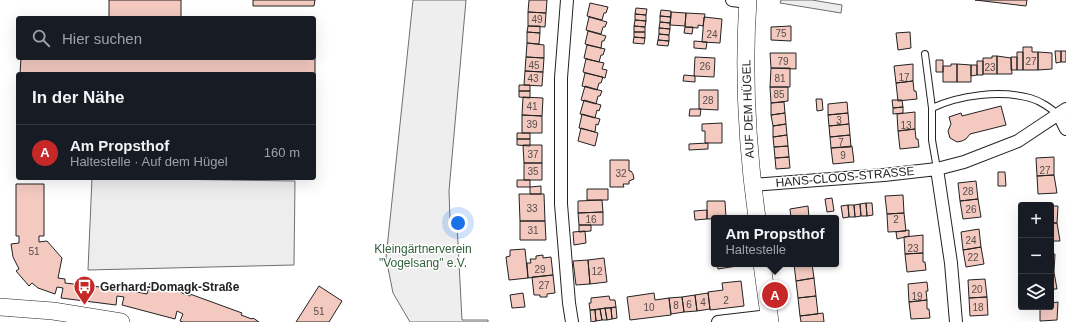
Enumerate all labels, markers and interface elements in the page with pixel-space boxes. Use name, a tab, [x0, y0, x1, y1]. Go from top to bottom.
house number: 49	[531, 14, 543, 25]
search box	[16, 16, 316, 60]
icon: search	[30, 27, 52, 49]
house number: 75	[775, 28, 787, 39]
house number: 24	[706, 29, 718, 40]
text: Hier suchen	[62, 30, 142, 47]
house number: 79	[777, 56, 789, 67]
house number: 27	[1025, 56, 1037, 67]
street label: AUF DEM HÜGEL	[739, 59, 757, 159]
house number: 45	[528, 60, 540, 71]
house number: 26	[699, 61, 711, 72]
house number: 23	[984, 62, 996, 73]
house number: 17	[898, 72, 910, 83]
house number: 43	[527, 73, 539, 84]
house number: 81	[774, 73, 786, 84]
text: In der Nähe	[32, 88, 125, 107]
house number: 85	[773, 89, 785, 100]
house number: 28	[702, 95, 714, 106]
house number: 41	[526, 101, 538, 112]
house number: 3	[836, 115, 842, 126]
house number: 39	[526, 119, 538, 130]
house number: 13	[900, 120, 912, 131]
text: Am Propsthof	[70, 137, 169, 154]
house number: 7	[838, 137, 844, 148]
text: A	[40, 145, 50, 160]
text: 160 m	[264, 145, 300, 160]
house number: 37	[527, 149, 539, 160]
house number: 9	[840, 150, 846, 161]
text: Haltestelle · Auf dem Hügel	[70, 154, 228, 169]
street label: HANS-CLOOS-STRASSE	[775, 164, 915, 190]
house number: 27	[1039, 165, 1051, 176]
house number: 35	[527, 166, 539, 177]
house number: 32	[615, 168, 627, 179]
house number: 28	[962, 186, 974, 197]
map controls	[1018, 202, 1054, 310]
button: +	[1018, 202, 1054, 238]
house number: 33	[526, 203, 538, 214]
house number: 26	[965, 204, 977, 215]
your location	[448, 213, 468, 233]
house number: 16	[585, 214, 597, 225]
house number: 2	[893, 214, 899, 225]
popup	[711, 215, 839, 267]
house number: 31	[527, 225, 539, 236]
text: Am Propsthof	[725, 225, 825, 242]
house number: 24	[965, 235, 977, 246]
button: −	[1018, 238, 1054, 274]
park label: Kleingärtnerverein "Vogelsang" e.V.	[374, 242, 472, 270]
text: Haltestelle	[725, 242, 786, 257]
house number: 23	[907, 243, 919, 254]
house number: 51	[28, 246, 40, 257]
house number: 22	[967, 252, 979, 263]
house number: 29	[534, 264, 546, 275]
house number: 12	[591, 266, 603, 277]
bus stop icon: Gerhard-Domagk-Straße	[71, 274, 97, 307]
button: layers	[1018, 274, 1054, 310]
place label: Gerhard-Domagk-Straße	[100, 280, 240, 294]
house number: 27	[538, 280, 550, 291]
pin: A	[762, 280, 788, 310]
house number: 20	[971, 284, 983, 295]
house number: 19	[911, 291, 923, 302]
house number: 2	[723, 295, 729, 306]
house number: 4	[700, 297, 706, 308]
house number: 6	[686, 299, 692, 310]
house number: 8	[673, 300, 679, 311]
house number: 10	[643, 302, 655, 313]
house number: 18	[972, 302, 984, 313]
house number: 51	[313, 306, 325, 317]

